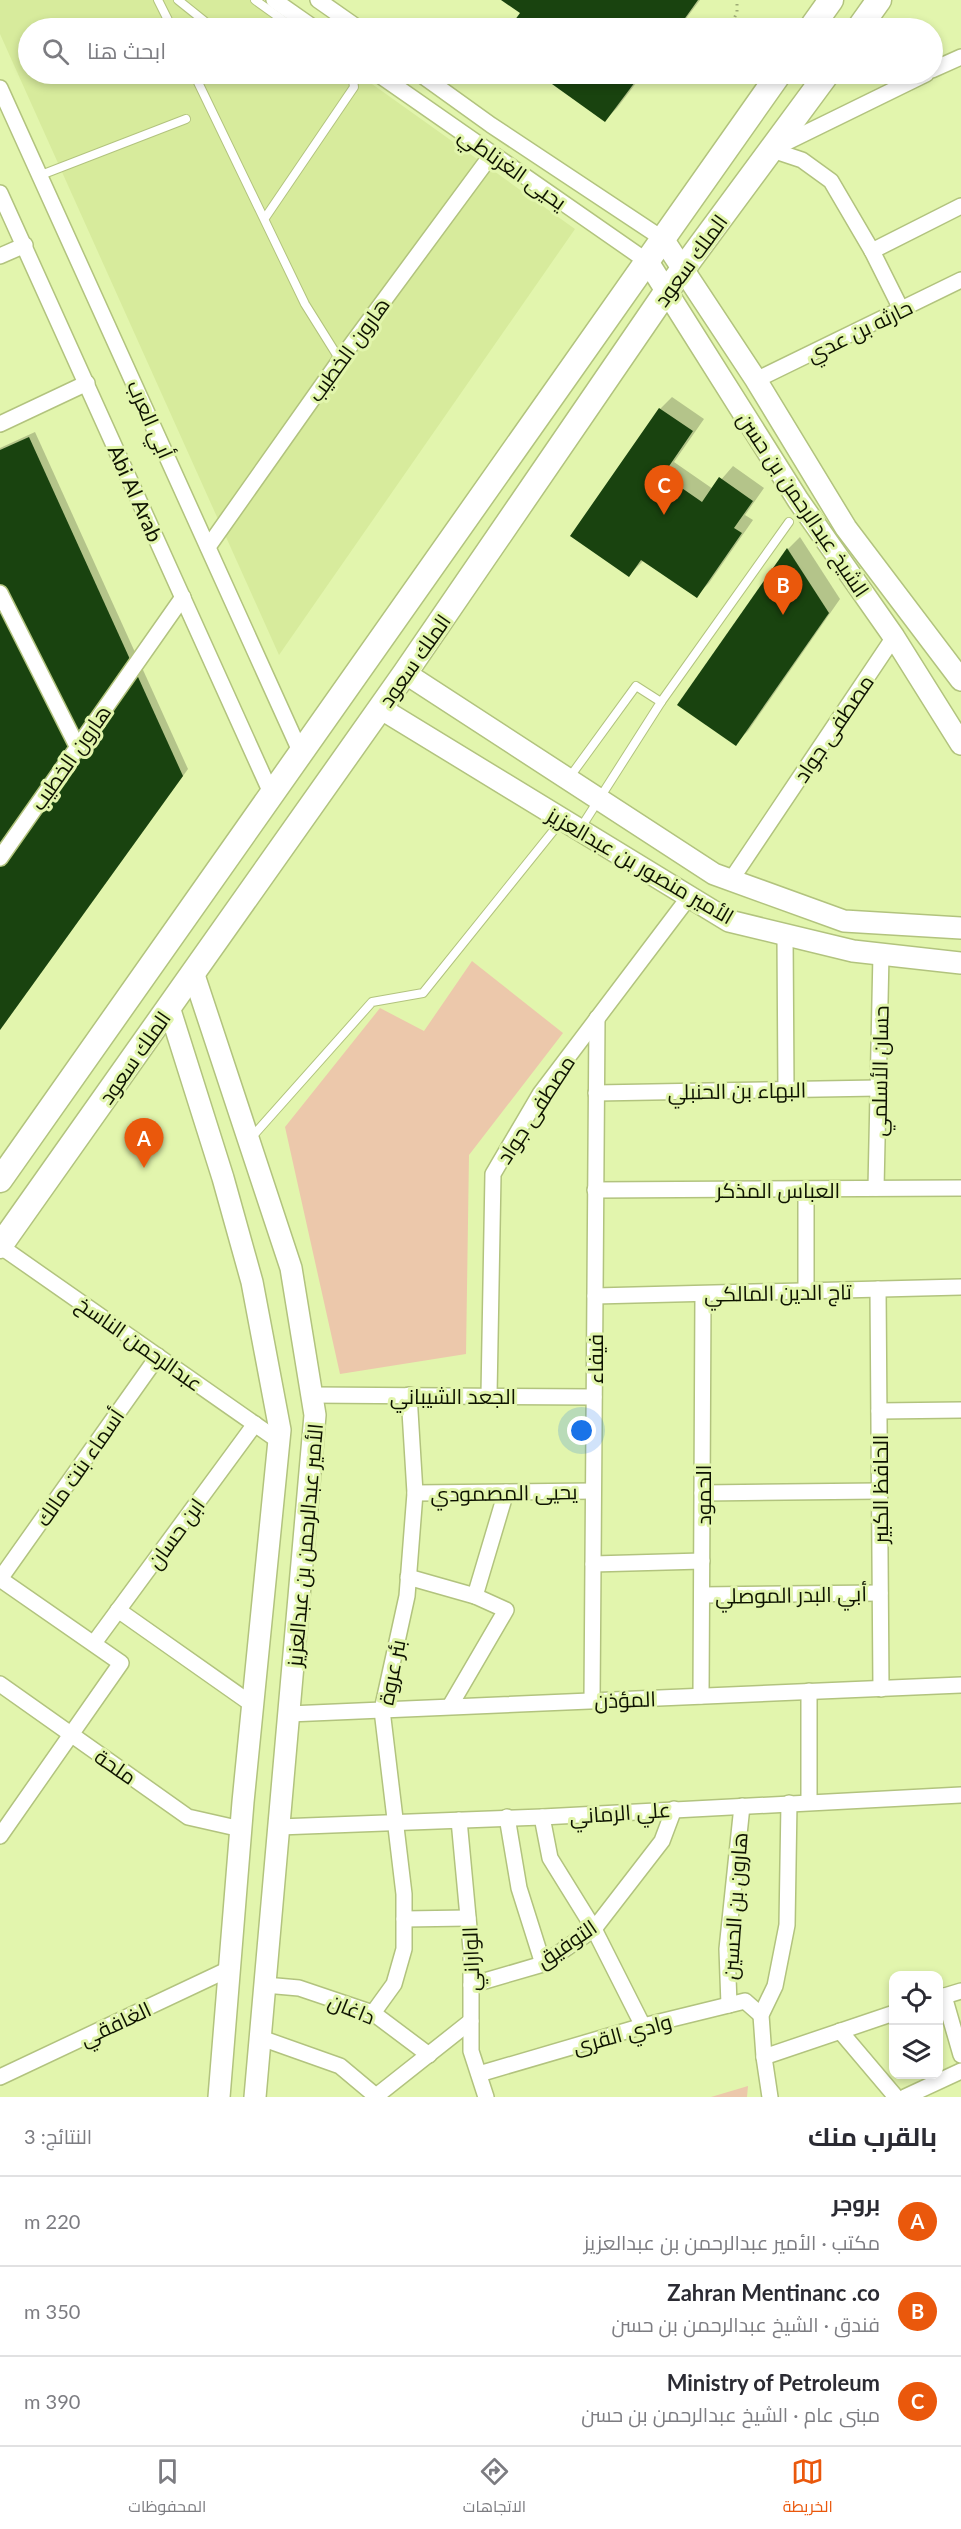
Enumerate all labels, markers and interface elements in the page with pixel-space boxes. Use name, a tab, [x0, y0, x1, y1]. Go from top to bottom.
search box	[18, 18, 943, 84]
icon: search	[39, 35, 72, 68]
text: ابحث هنا	[87, 37, 166, 64]
street label: يحيى الغرناطي	[452, 122, 572, 219]
street label: الملك سعود	[648, 209, 733, 311]
street label: هارون الخطيب	[302, 292, 396, 407]
street label: حارثه بن عدي	[802, 294, 918, 371]
street label: أبي العرب	[118, 376, 179, 464]
street label: الشيخ عبدالرحمن بن حسن	[730, 407, 875, 603]
street label: Abi Al Arab	[104, 441, 168, 545]
pin: C	[644, 466, 684, 515]
pin: B	[764, 566, 802, 615]
street label: الملك سعود	[373, 609, 456, 712]
street label: مصطفى جواد	[788, 670, 880, 788]
street label: هارون الخطيب	[25, 700, 117, 815]
street label: الأمير منصور بن عبدالعزيز	[541, 801, 739, 930]
street label: حسان الأسلمي	[865, 1005, 898, 1137]
street label: الملك سعود	[93, 1006, 176, 1109]
street label: مصطفى جواد	[491, 1050, 581, 1169]
street label: البهاء بن الحنبلي	[667, 1076, 807, 1109]
pin: A	[124, 1118, 164, 1168]
street label: العباس المذكر	[715, 1177, 840, 1204]
street label: تاج الدين المالكي	[704, 1278, 852, 1311]
street label: عبدالرحمن الناسخ	[71, 1290, 208, 1398]
street label: فيفاء	[582, 1334, 607, 1384]
street label: الجعد الشيباني	[390, 1383, 516, 1413]
street label: أسماء بنت مالك	[29, 1404, 129, 1530]
your location	[567, 1416, 596, 1445]
street label: الأمير عبدالرحمن بن عبدالعزيز	[281, 1422, 329, 1669]
street label: الحافظ الكبير	[867, 1434, 893, 1545]
street label: الحمود	[690, 1465, 716, 1525]
street label: يحيى المصمودي	[430, 1478, 578, 1511]
street label: ابن حسان	[141, 1493, 211, 1574]
street label: أبي البدر الموصلي	[715, 1580, 867, 1613]
street label: بئر عروة	[372, 1637, 411, 1707]
street label: المؤذن	[594, 1685, 656, 1715]
street label: ملحة	[91, 1743, 141, 1789]
street label: علي الرماني	[569, 1796, 672, 1833]
street label: هارون بن الحسين	[716, 1831, 754, 1981]
street label: التوفيق	[531, 1914, 602, 1974]
street label: الواراني	[456, 1926, 489, 1992]
map controls	[889, 1971, 943, 2079]
button: locate	[889, 1971, 943, 2025]
street label: داغان	[324, 1987, 379, 2031]
street label: الغافقي	[75, 1996, 157, 2055]
street label: وادي القرى	[570, 2008, 675, 2063]
button: layers	[889, 2025, 943, 2079]
text: بالقرب منك	[808, 2120, 937, 2152]
text: النتائج: 3	[24, 2124, 92, 2148]
text: بروجر	[832, 2189, 880, 2216]
text: 220 m	[24, 2209, 80, 2233]
text: A	[911, 2209, 924, 2233]
text: مكتب · الأمير عبدالرحمن بن عبدالعزيز	[584, 2230, 880, 2254]
text: Zahran Mentinanc .co	[667, 2279, 880, 2306]
text: 350 m	[24, 2299, 80, 2323]
text: B	[911, 2299, 924, 2323]
text: فندق · الشيخ عبدالرحمن بن حسن	[612, 2312, 880, 2336]
text: Ministry of Petroleum	[667, 2369, 880, 2396]
text: 390 m	[24, 2389, 80, 2413]
text: C	[911, 2389, 924, 2413]
text: مبنى عام · الشيخ عبدالرحمن بن حسن	[581, 2402, 880, 2426]
tab: المحفوظات	[128, 2455, 206, 2521]
tab: الاتجاهات	[463, 2455, 526, 2521]
tab: الخريطة	[783, 2455, 833, 2521]

